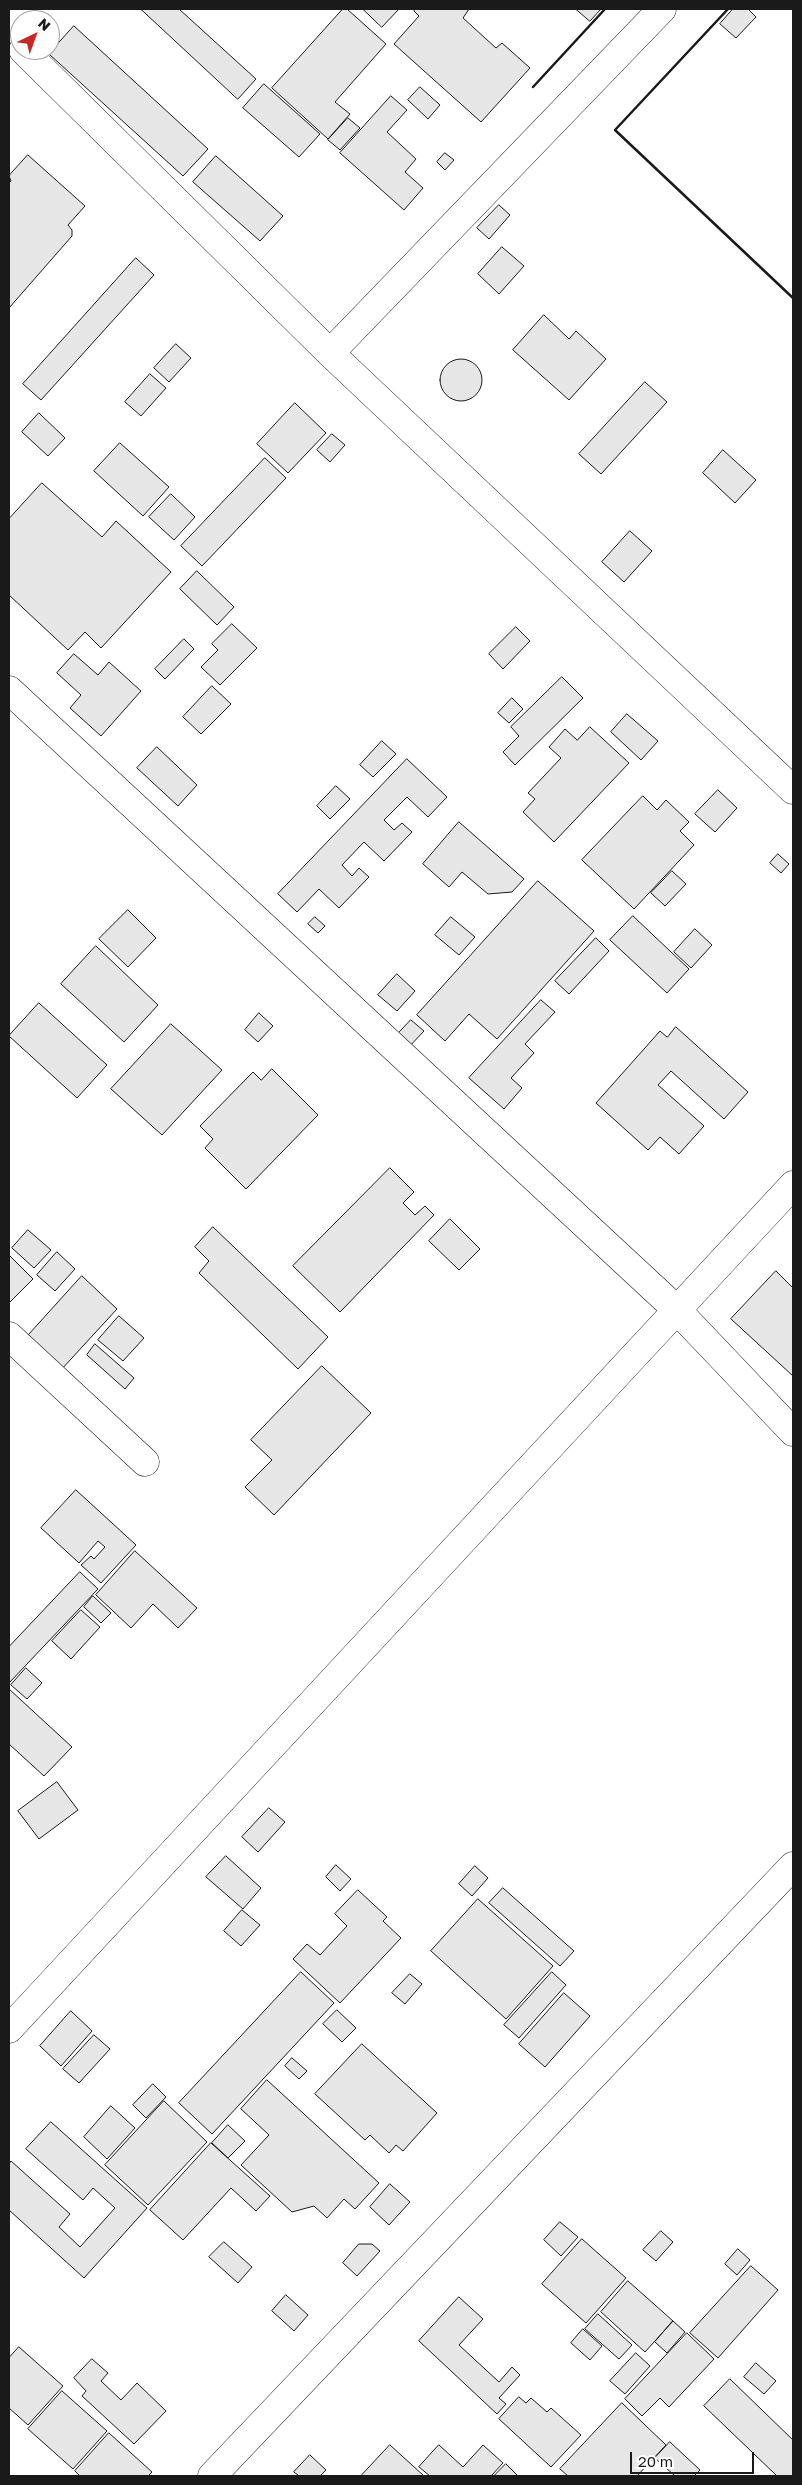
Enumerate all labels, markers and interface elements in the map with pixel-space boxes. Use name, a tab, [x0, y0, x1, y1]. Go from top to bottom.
north arrow	[10, 10, 60, 60]
text: N	[35, 14, 54, 34]
scale bar	[632, 2442, 756, 2474]
text: 20 m	[638, 2452, 673, 2470]

